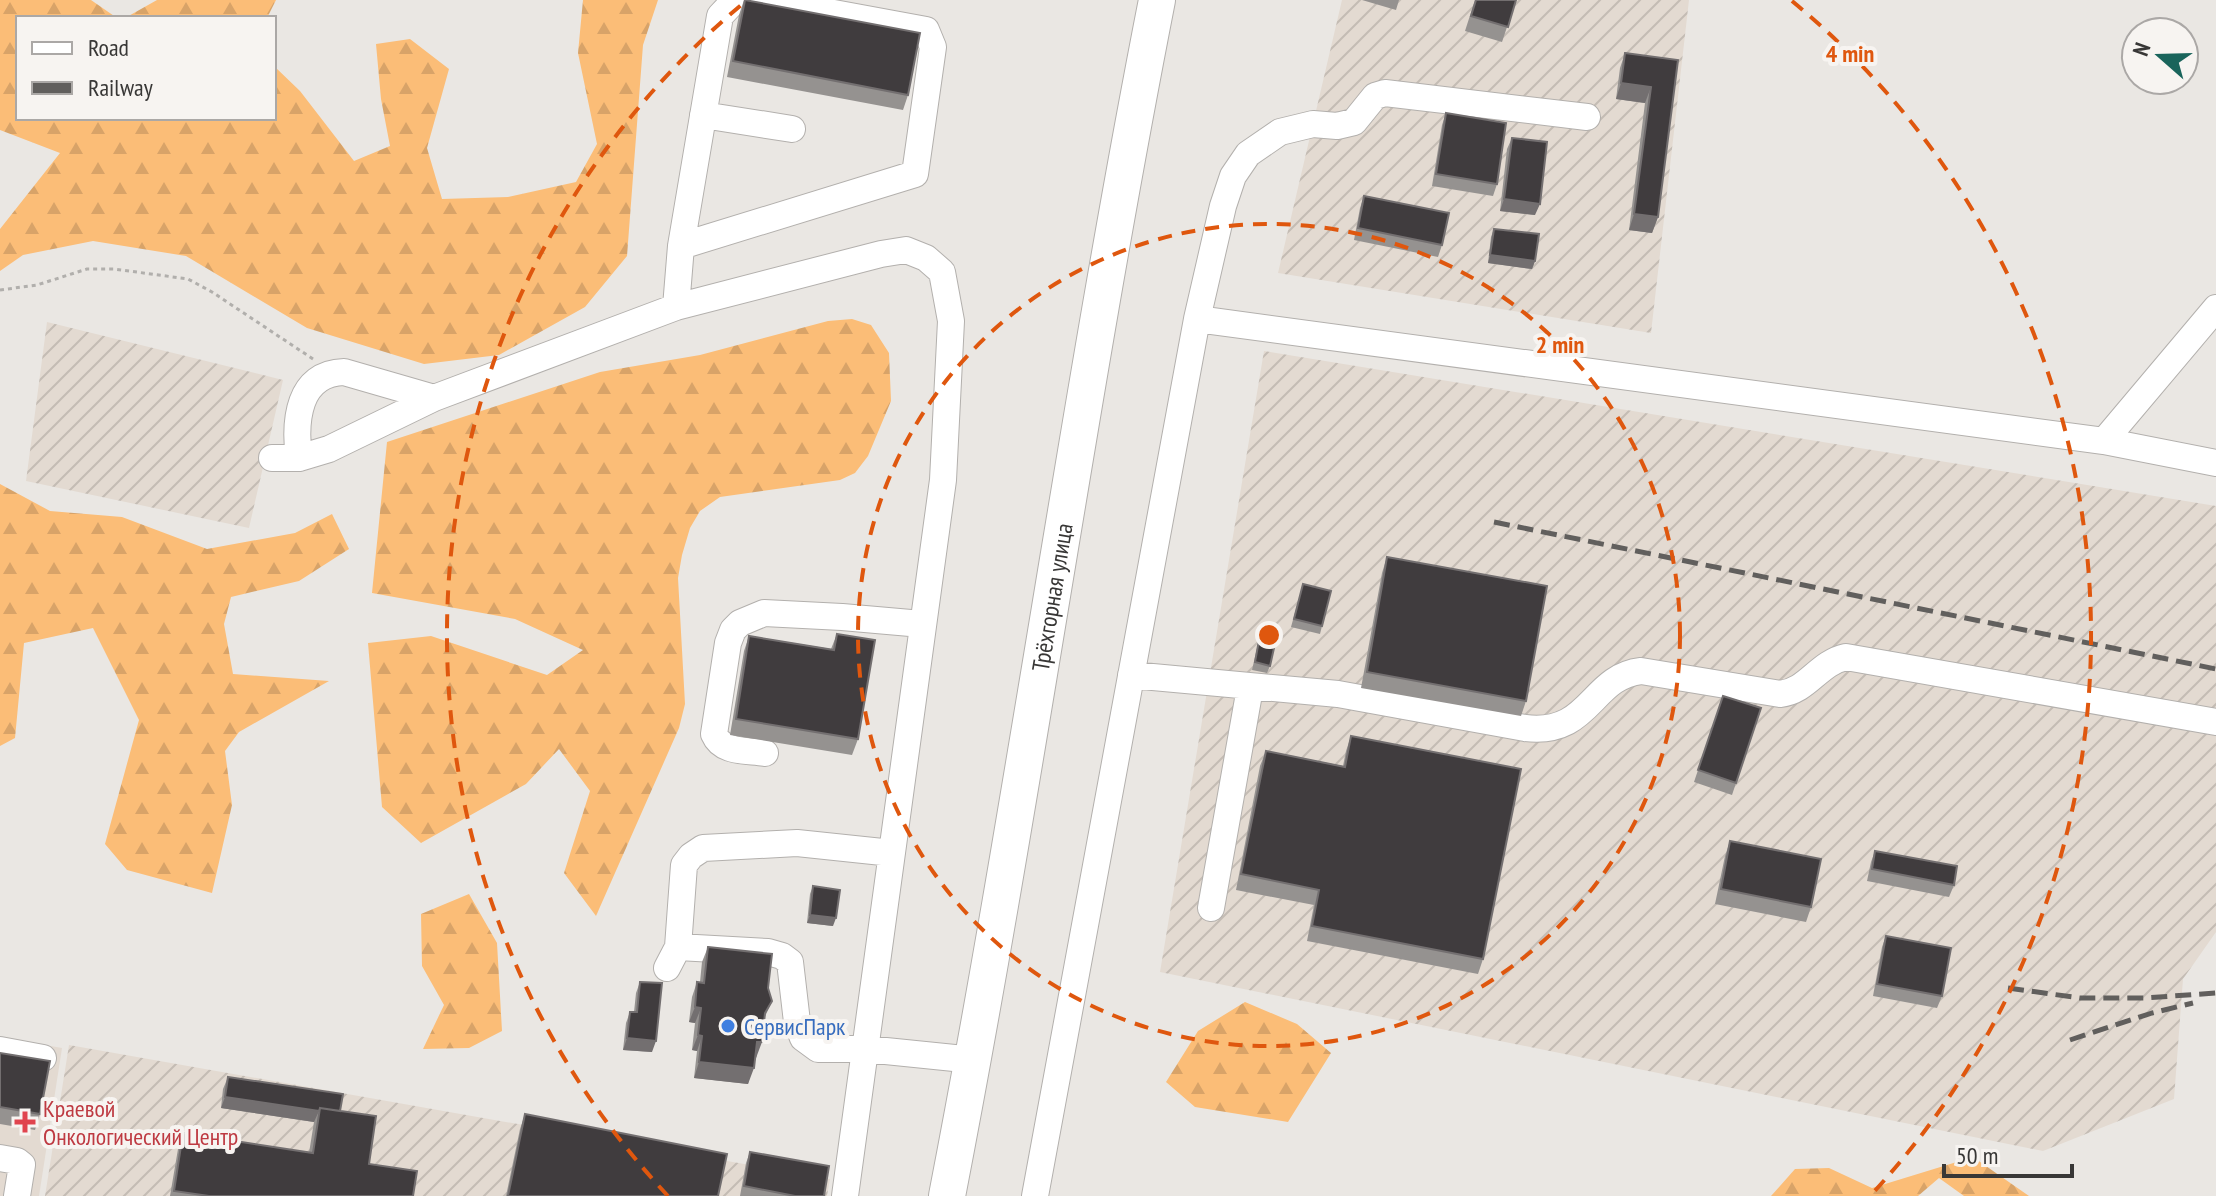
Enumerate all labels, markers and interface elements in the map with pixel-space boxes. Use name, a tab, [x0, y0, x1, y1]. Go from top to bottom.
legend	[16, 16, 276, 120]
north arrow	[2120, 16, 2200, 96]
text: Road	[88, 32, 129, 63]
text: 4 min	[1826, 38, 1874, 69]
text: N	[2126, 39, 2156, 60]
text: Railway	[88, 72, 153, 103]
text: 2 min	[1536, 329, 1584, 360]
street label: Трёхгорная улица	[1024, 521, 1079, 673]
centre of rings	[1255, 621, 1283, 649]
place label: СервисПарк	[744, 1011, 846, 1042]
marker: СервисПарк	[719, 1017, 737, 1035]
place label: Краевой Онкологический Центр	[43, 1093, 238, 1152]
marker: Краевой Онкологический Центр	[14, 1111, 36, 1133]
scale bar	[1944, 1128, 2072, 1178]
text: 50 m	[1956, 1140, 1998, 1171]

